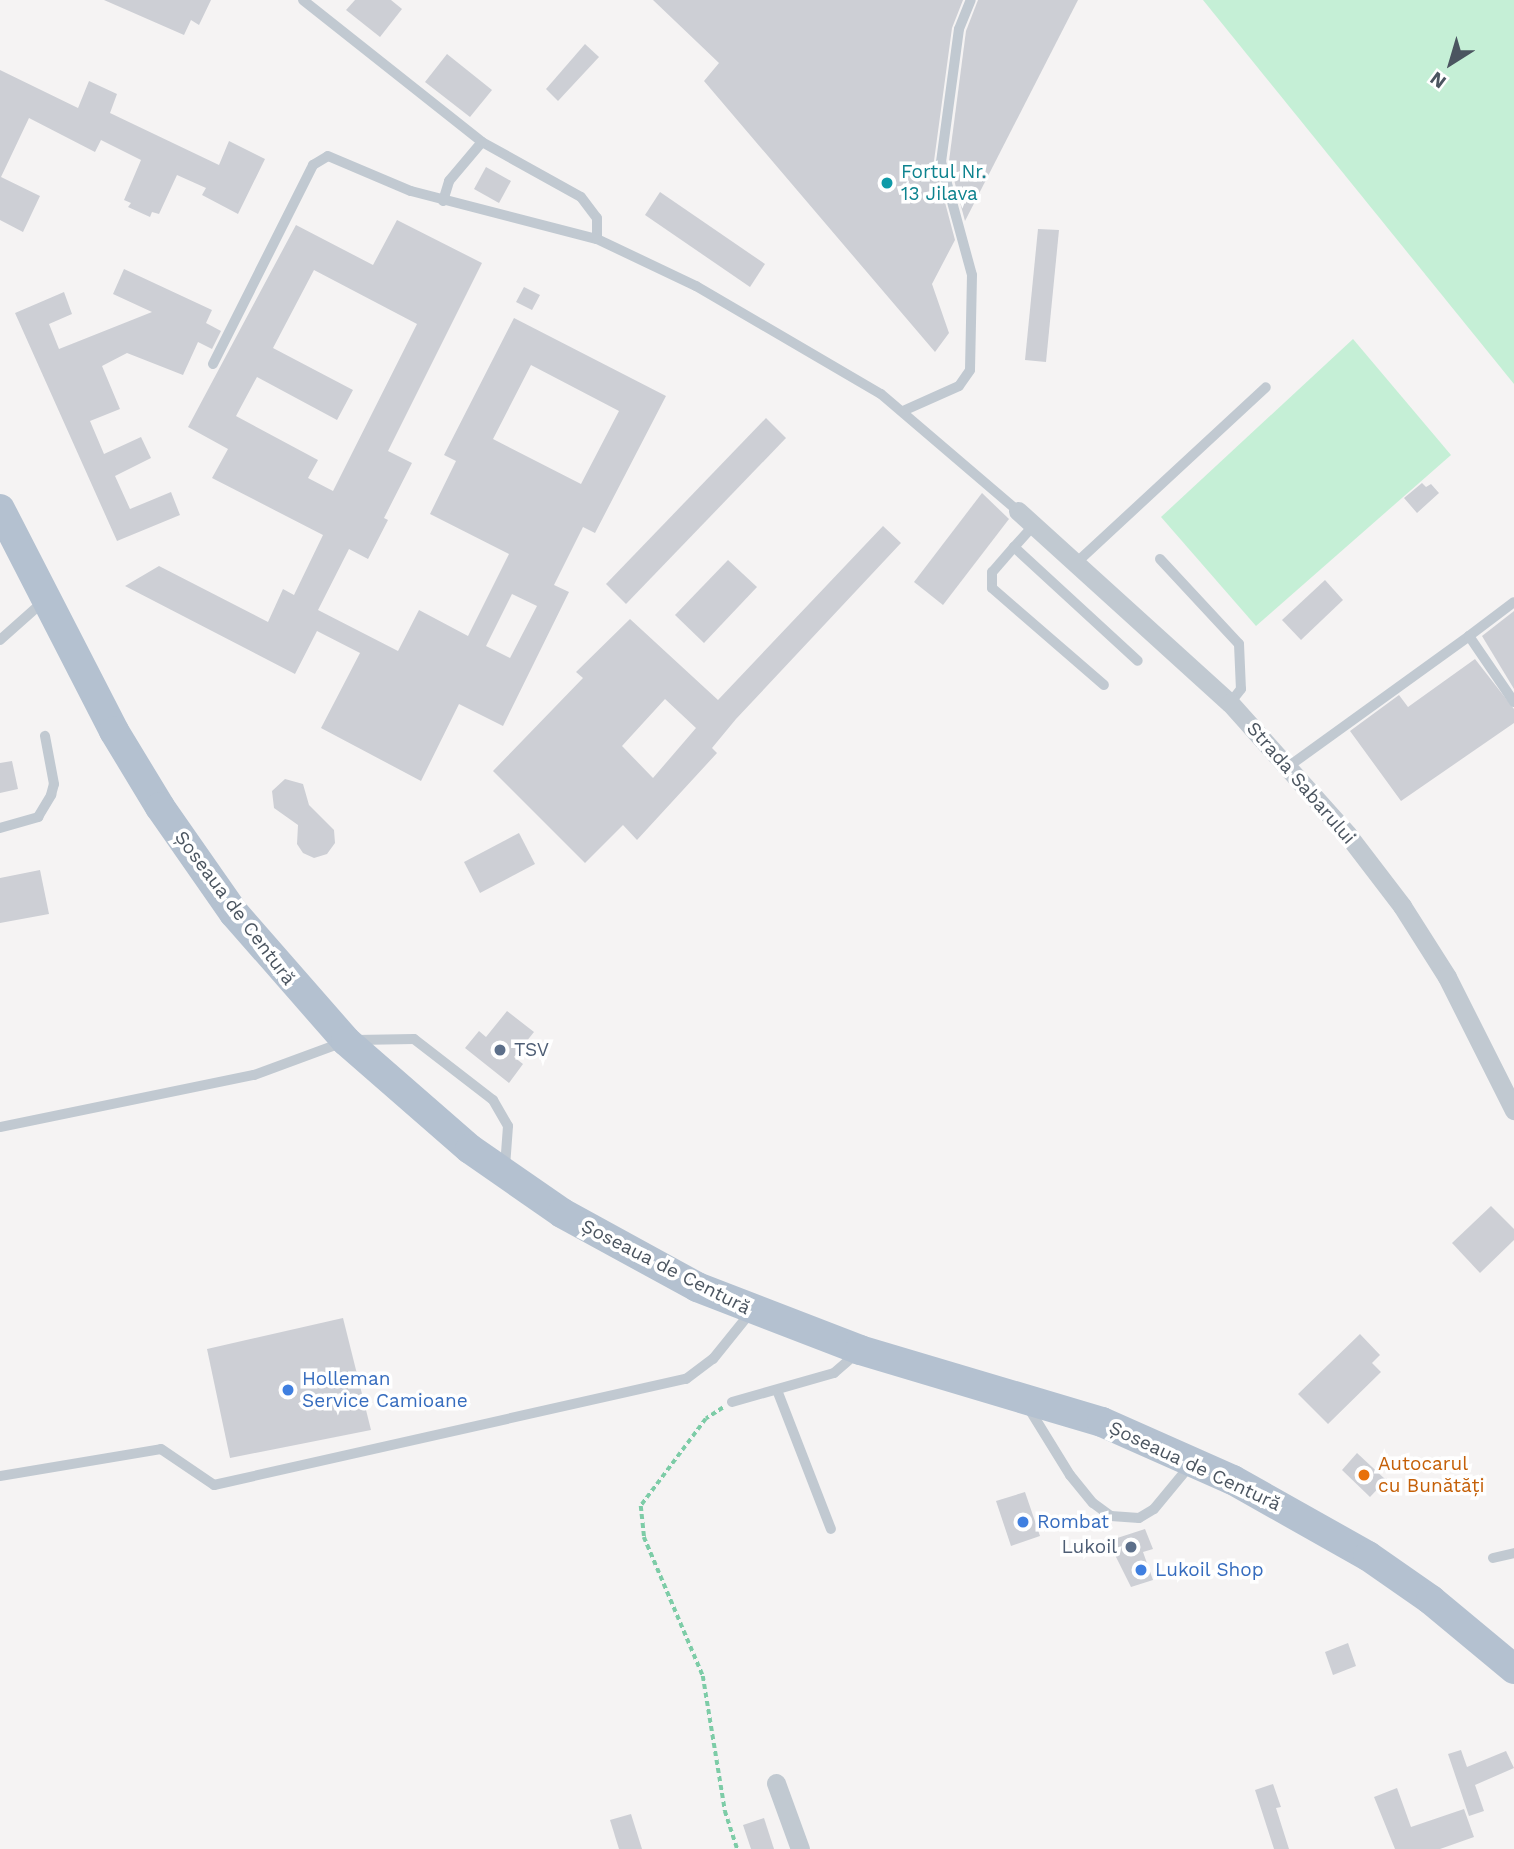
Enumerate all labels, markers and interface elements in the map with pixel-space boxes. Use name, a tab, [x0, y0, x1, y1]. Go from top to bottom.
north arrow	[1416, 28, 1486, 98]
text: N	[1426, 67, 1451, 94]
place label: Fortul Nr. 13 Jilava	[901, 161, 987, 205]
marker: Fortul Nr. 13 Jilava	[879, 175, 895, 191]
street label: Strada Sabarului	[1242, 717, 1360, 849]
street label: Șoseaua de Centură	[170, 826, 300, 990]
place label: TSV	[514, 1039, 549, 1061]
marker: TSV	[492, 1042, 508, 1058]
street label: Șoseaua de Centură	[577, 1214, 755, 1320]
place label: Holleman Service Camioane	[302, 1368, 468, 1412]
marker: Holleman Service Camioane	[280, 1382, 296, 1398]
street label: Șoseaua de Centură	[1105, 1416, 1285, 1516]
place label: Autocarul cu Bunătăți	[1378, 1453, 1484, 1497]
marker: Autocarul cu Bunătăți	[1356, 1467, 1372, 1483]
place label: Rombat	[1037, 1511, 1109, 1533]
marker: Rombat	[1015, 1514, 1031, 1530]
place label: Lukoil	[1061, 1536, 1117, 1558]
marker: Lukoil	[1123, 1539, 1139, 1555]
place label: Lukoil Shop	[1155, 1559, 1264, 1581]
marker: Lukoil Shop	[1133, 1562, 1149, 1578]

